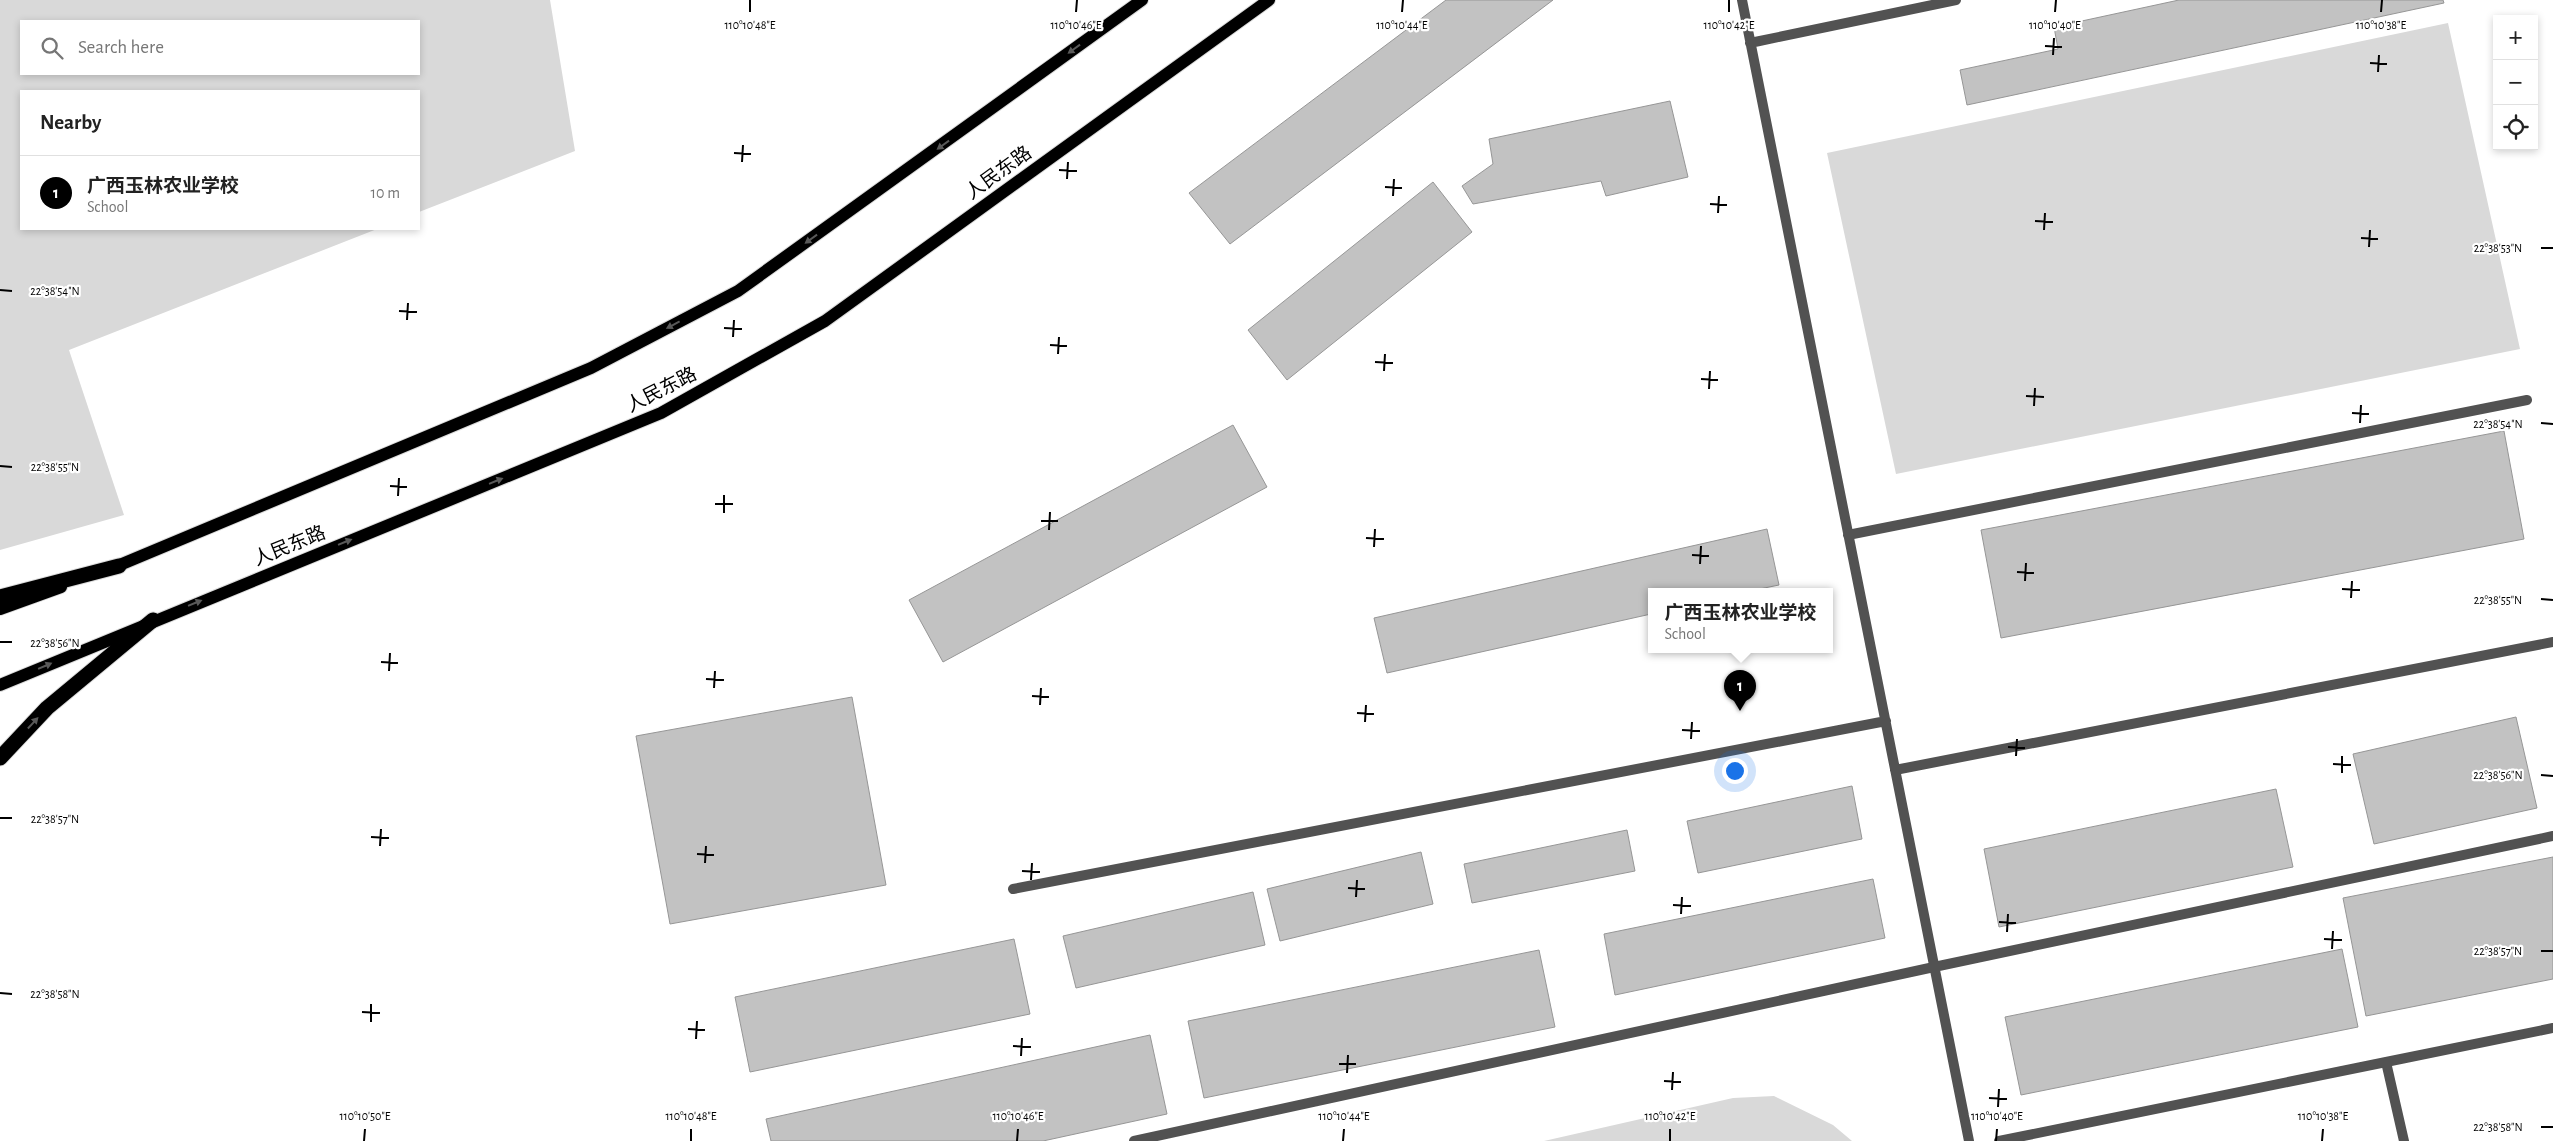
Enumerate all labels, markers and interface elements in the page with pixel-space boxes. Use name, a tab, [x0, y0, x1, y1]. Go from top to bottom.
map controls	[2493, 15, 2538, 150]
button: +	[2493, 15, 2538, 60]
text: 110°10'48"E	[724, 19, 776, 31]
text: 110°10'46"E	[1050, 19, 1102, 31]
text: 110°10'44"E	[1376, 19, 1428, 31]
text: 110°10'42"E	[1704, 19, 1755, 31]
text: 110°10'40"E	[2029, 19, 2081, 31]
text: 110°10'38"E	[2356, 19, 2406, 31]
search box	[20, 20, 420, 75]
icon: search	[38, 34, 66, 62]
text: Search here	[78, 38, 164, 57]
one-way arrow	[1068, 44, 1081, 55]
button: −	[2493, 60, 2538, 105]
button: locate	[2493, 105, 2538, 150]
text: Nearby	[40, 112, 101, 133]
one-way arrow	[936, 140, 950, 150]
street label: 人民东路	[961, 142, 1035, 203]
text: 广西玉林农业学校	[87, 177, 239, 196]
text: 1	[53, 185, 59, 201]
text: 10 m	[371, 185, 400, 201]
text: School	[87, 199, 128, 215]
one-way arrow	[805, 234, 818, 245]
text: 22°38'53"N	[2474, 242, 2522, 254]
text: 22°38'54"N	[30, 285, 80, 297]
one-way arrow	[666, 321, 680, 329]
street label: 人民东路	[623, 363, 700, 416]
text: 22°38'54"N	[2473, 418, 2523, 430]
text: 22°38'55"N	[31, 461, 79, 473]
one-way arrow	[489, 476, 503, 484]
street label: 人民东路	[250, 521, 328, 569]
one-way arrow	[338, 538, 353, 546]
popup	[1648, 588, 1833, 653]
text: 22°38'55"N	[2474, 594, 2522, 606]
one-way arrow	[188, 599, 203, 607]
text: 广西玉林农业学校	[1664, 604, 1817, 623]
text: School	[1664, 626, 1706, 642]
text: 22°38'56"N	[30, 637, 80, 649]
one-way arrow	[38, 661, 52, 669]
pin: 1	[1724, 670, 1756, 711]
one-way arrow	[27, 717, 39, 729]
your location	[1722, 758, 1748, 784]
text: 22°38'56"N	[2473, 769, 2523, 781]
text: 22°38'57"N	[31, 813, 79, 825]
text: 22°38'57"N	[2474, 945, 2522, 957]
text: 22°38'58"N	[30, 988, 80, 1000]
text: 110°10'50"E	[339, 1110, 391, 1122]
text: 110°10'48"E	[665, 1110, 717, 1122]
text: 110°10'46"E	[992, 1110, 1044, 1122]
text: 110°10'44"E	[1318, 1110, 1370, 1122]
text: 110°10'42"E	[1645, 1110, 1696, 1122]
text: 110°10'40"E	[1971, 1110, 2023, 1122]
text: 110°10'38"E	[2298, 1110, 2348, 1122]
text: 22°38'58"N	[2473, 1121, 2523, 1133]

